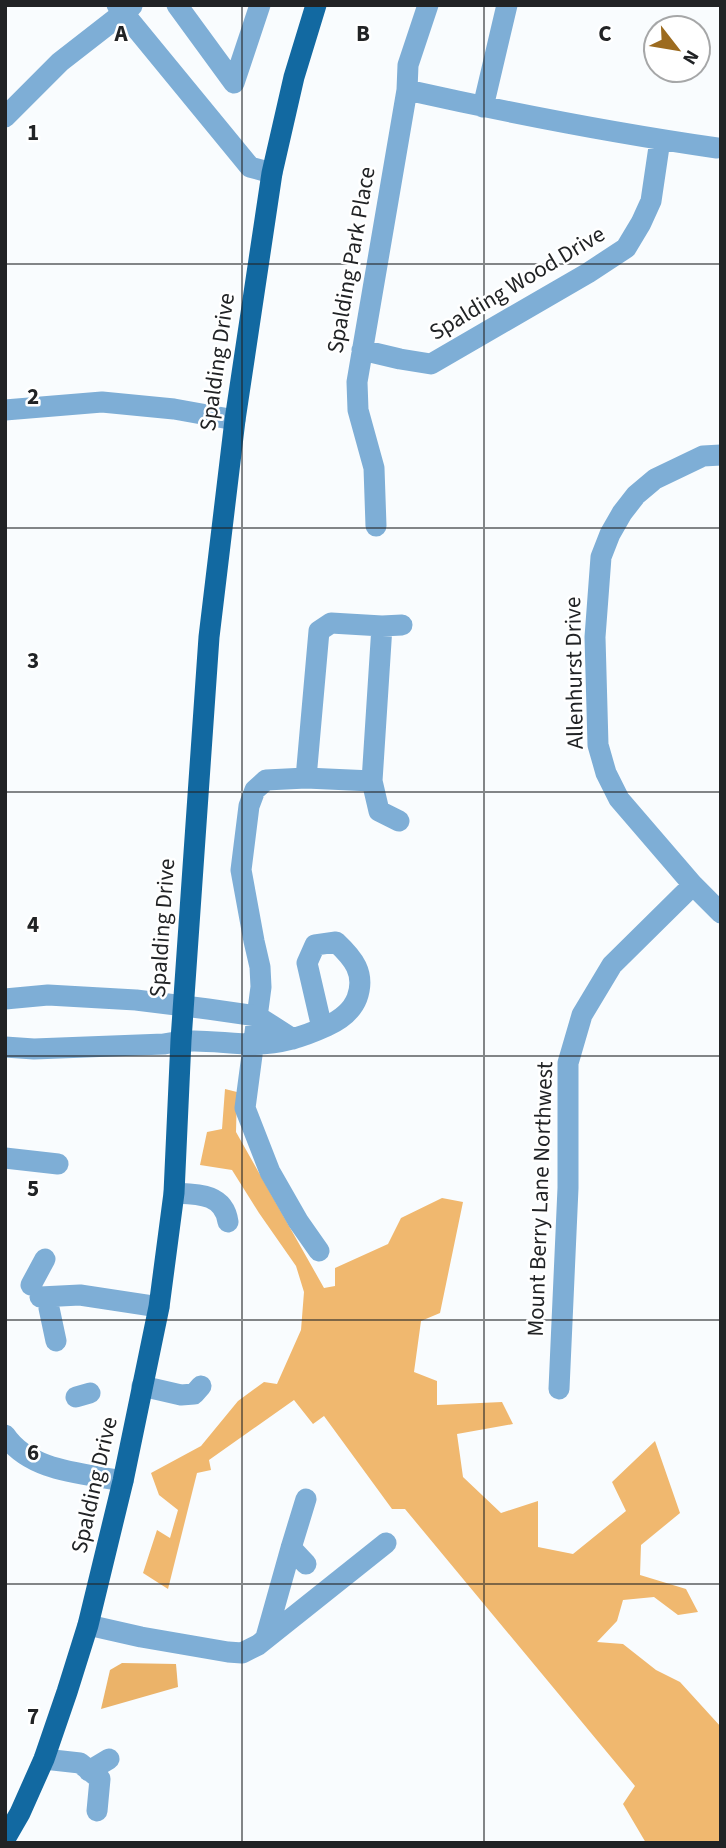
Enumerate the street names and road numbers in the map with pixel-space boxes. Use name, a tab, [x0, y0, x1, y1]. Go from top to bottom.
street label: Spalding Park Place	[318, 164, 384, 356]
street label: Spalding Wood Drive	[423, 217, 611, 349]
street label: Spalding Drive	[191, 291, 243, 433]
street label: Allenhurst Drive	[556, 596, 592, 750]
street label: Spalding Drive	[141, 857, 183, 999]
street label: Mount Berry Lane Northwest	[519, 1061, 561, 1337]
street label: Spalding Drive	[62, 1413, 126, 1557]

